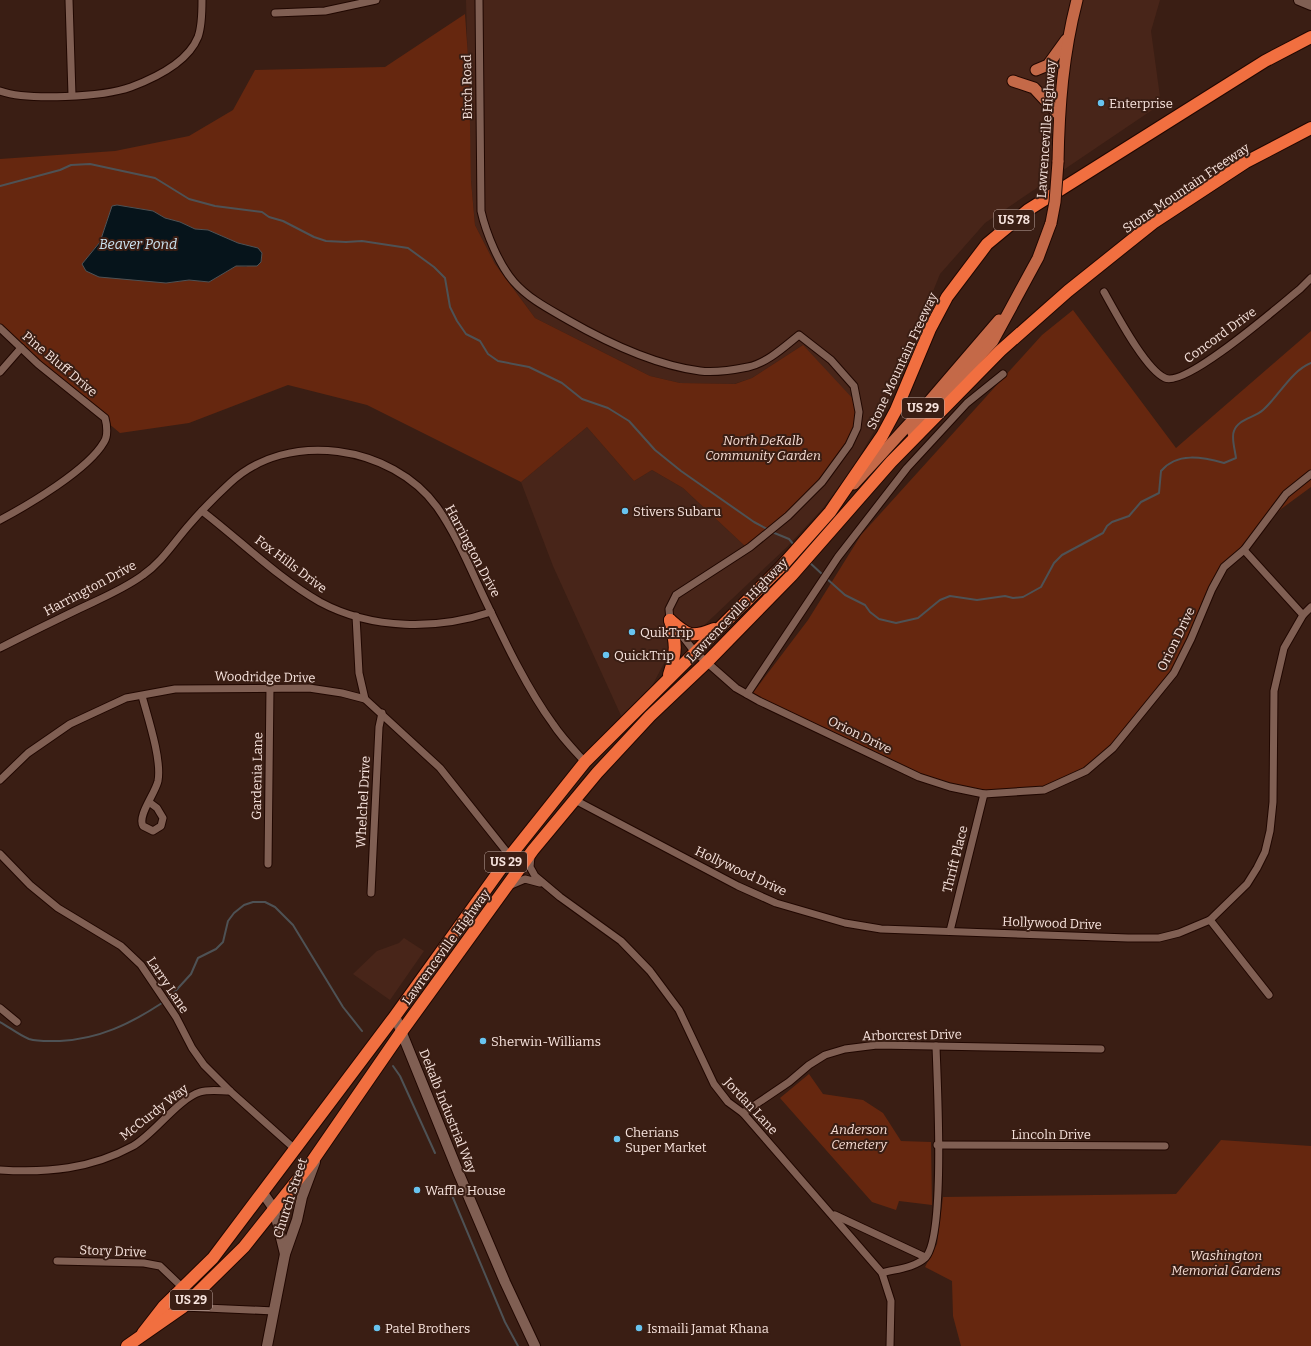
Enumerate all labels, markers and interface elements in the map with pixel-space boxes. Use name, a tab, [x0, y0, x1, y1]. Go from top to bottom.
street label: Birch Road	[459, 54, 475, 120]
street label: Lawrenceville Highway	[1034, 59, 1058, 199]
place label: Enterprise	[1109, 96, 1173, 111]
marker: Enterprise	[1096, 98, 1106, 108]
street label: Stone Mountain Freeway	[1120, 140, 1252, 236]
road number: US 78	[994, 210, 1034, 230]
water label: Beaver Pond	[99, 236, 177, 253]
street label: Stone Mountain Freeway	[864, 290, 940, 432]
street label: Concord Drive	[1181, 304, 1259, 366]
street label: Pine Bluff Drive	[20, 328, 100, 400]
road number: US 29	[902, 398, 944, 418]
park label: North DeKalb Community Garden	[705, 433, 821, 463]
street label: Harrington Drive	[442, 502, 504, 600]
place label: Stivers Subaru	[633, 504, 721, 519]
marker: Stivers Subaru	[620, 506, 630, 516]
street label: Fox Hills Drive	[252, 532, 330, 596]
street label: Lawrenceville Highway	[683, 555, 791, 665]
street label: Harrington Drive	[41, 557, 139, 619]
street label: Orion Drive	[1154, 605, 1198, 673]
place label: QuikTrip	[640, 625, 694, 640]
marker: QuikTrip	[627, 627, 637, 637]
place label: QuickTrip	[614, 648, 674, 663]
marker: QuickTrip	[601, 650, 611, 660]
street label: Woodridge Drive	[214, 669, 316, 685]
street label: Orion Drive	[826, 713, 894, 757]
street label: Gardenia Lane	[249, 732, 265, 820]
street label: Whelchel Drive	[353, 756, 373, 848]
street label: Thrift Place	[939, 824, 971, 894]
street label: Hollywood Drive	[693, 843, 789, 899]
road number: US 29	[485, 852, 527, 872]
street label: Lawrenceville Highway	[399, 886, 493, 1008]
street label: Hollywood Drive	[1002, 914, 1102, 932]
street label: Larry Lane	[144, 954, 192, 1016]
street label: Arborcrest Drive	[862, 1027, 962, 1043]
place label: Sherwin-Williams	[491, 1034, 601, 1049]
marker: Sherwin-Williams	[478, 1036, 488, 1046]
street label: Dekalb Industrial Way	[416, 1047, 480, 1175]
street label: Jordan Lane	[720, 1074, 781, 1137]
street label: McCurdy Way	[117, 1081, 191, 1143]
park label: Anderson Cemetery	[830, 1122, 888, 1152]
place label: Cherians Super Market	[625, 1125, 707, 1155]
street label: Lincoln Drive	[1011, 1127, 1091, 1142]
marker: Cherians Super Market	[612, 1134, 622, 1144]
street label: Church Street	[270, 1156, 310, 1240]
place label: Waffle House	[425, 1183, 506, 1198]
marker: Waffle House	[412, 1185, 422, 1195]
street label: Story Drive	[79, 1242, 147, 1260]
park label: Washington Memorial Gardens	[1171, 1248, 1281, 1278]
road number: US 29	[170, 1290, 212, 1310]
place label: Patel Brothers	[385, 1321, 470, 1336]
place label: Ismaili Jamat Khana	[647, 1321, 769, 1336]
marker: Patel Brothers	[372, 1323, 382, 1333]
marker: Ismaili Jamat Khana	[634, 1323, 644, 1333]

